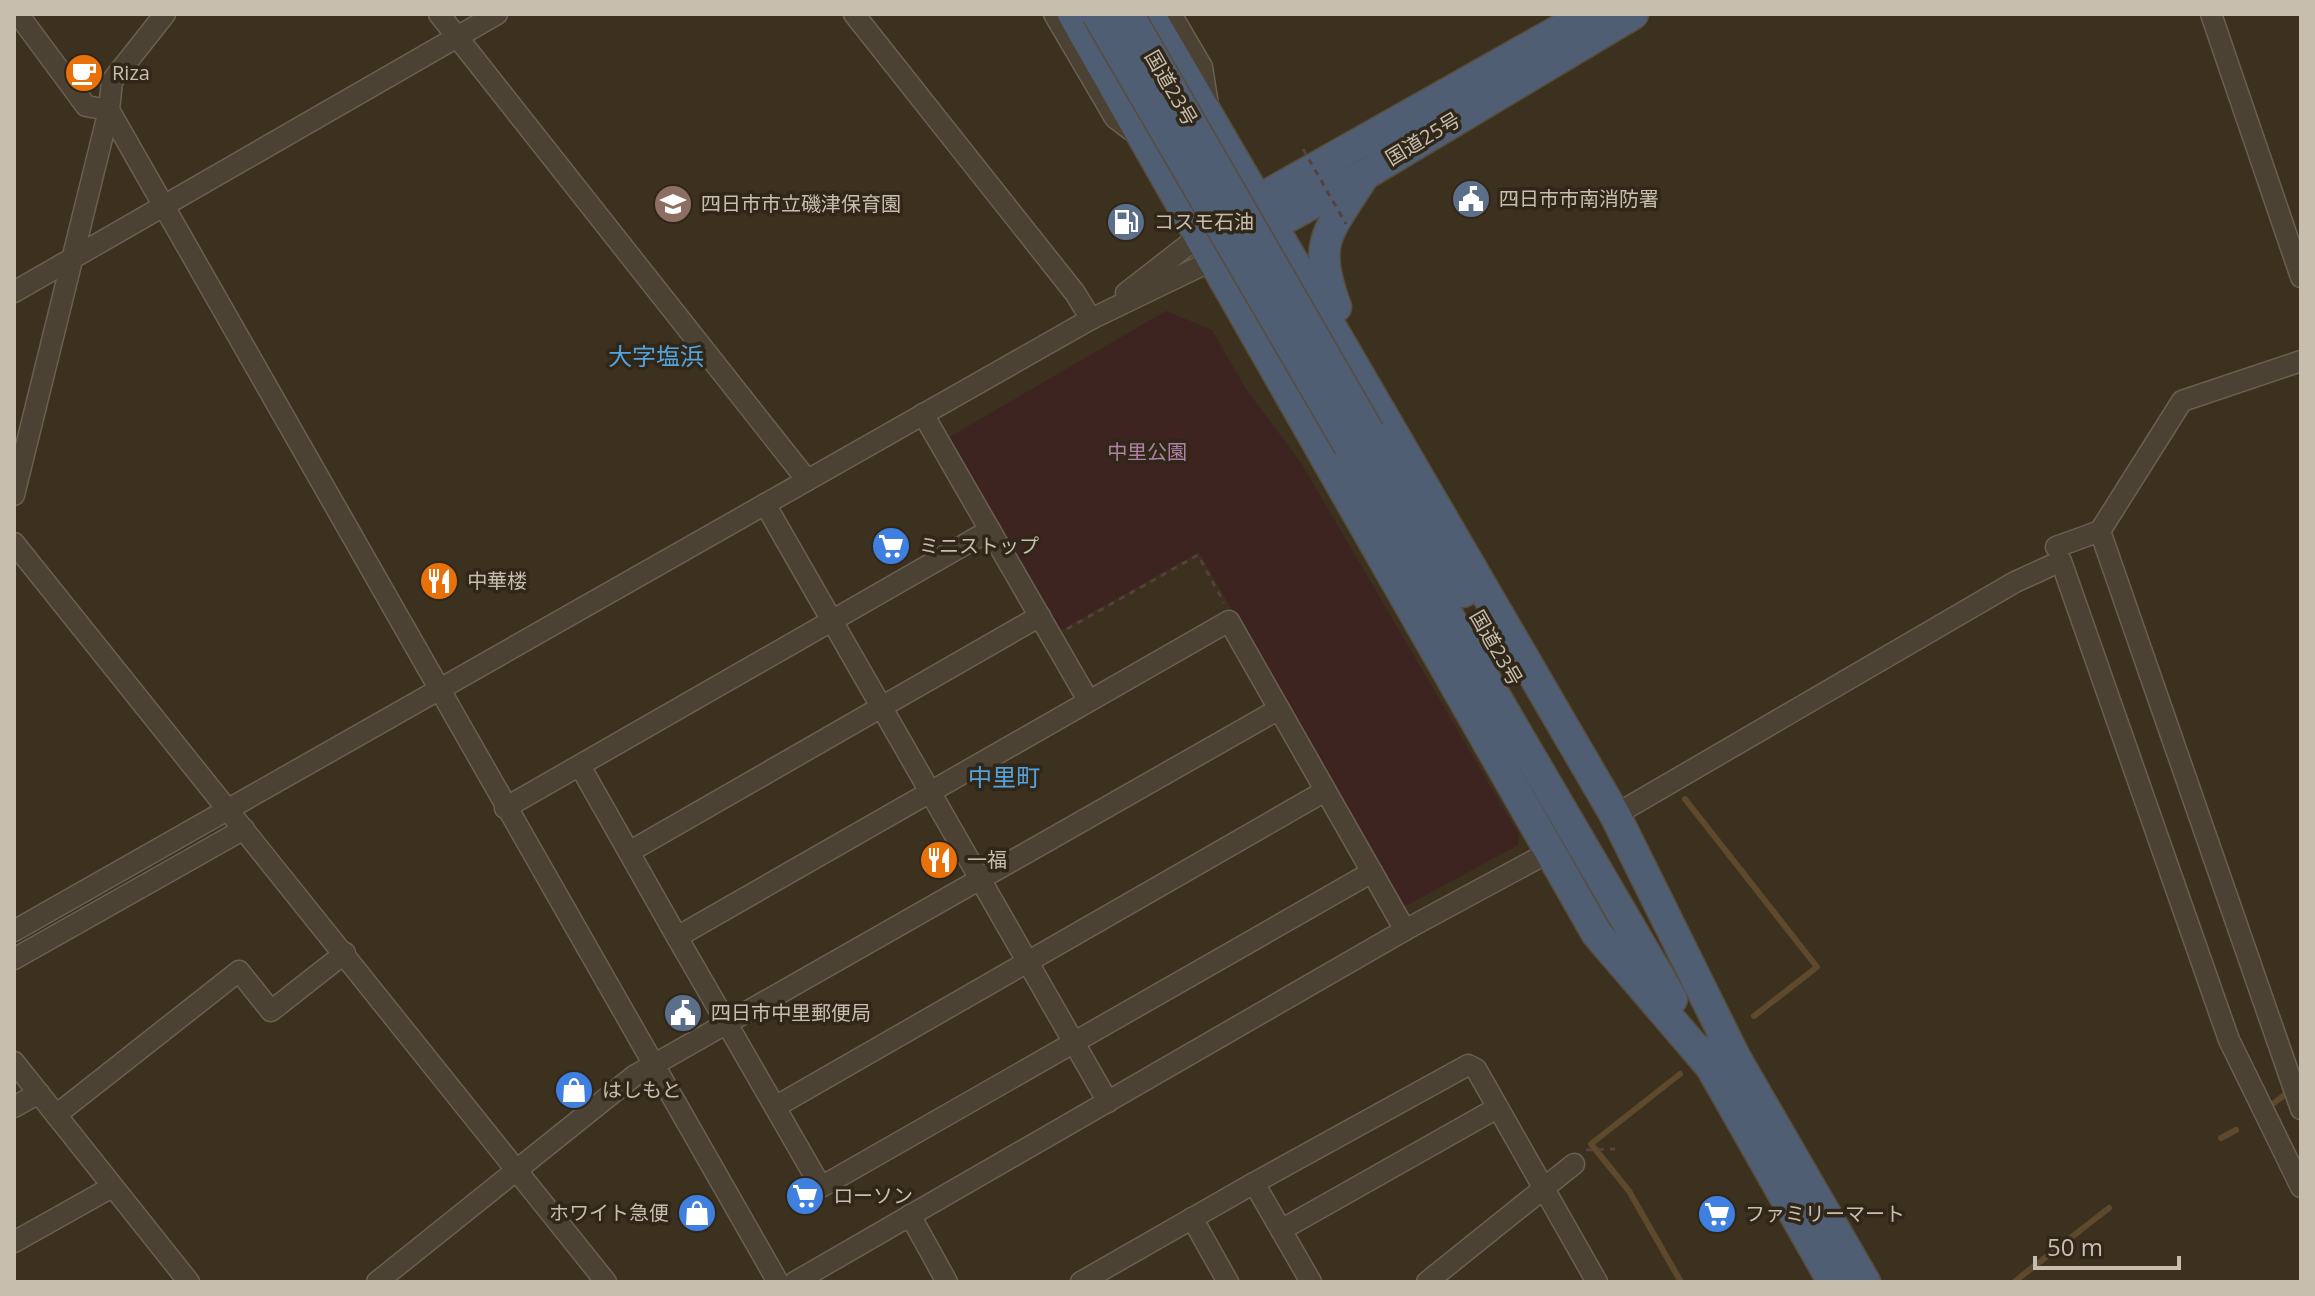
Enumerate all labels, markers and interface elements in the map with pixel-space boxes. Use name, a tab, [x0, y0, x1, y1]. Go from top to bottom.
street label: 国道23号	[1139, 45, 1204, 130]
cafe icon: Riza	[63, 52, 105, 94]
place label: Riza	[112, 59, 150, 86]
street label: 国道25号	[1380, 106, 1465, 171]
public building icon: 四日市市南消防署	[1450, 178, 1492, 220]
school or university icon: 四日市市立磯津保育園	[652, 183, 694, 225]
place label: 四日市市南消防署	[1499, 185, 1659, 212]
place label: 四日市市立磯津保育園	[701, 190, 901, 217]
fuel station icon: コスモ石油	[1105, 201, 1147, 243]
place label: コスモ石油	[1154, 208, 1254, 235]
district label: 大字塩浜	[608, 339, 704, 372]
park label: 中里公園	[1107, 438, 1187, 465]
supermarket icon: ミニストップ	[870, 525, 912, 567]
place label: ミニストップ	[919, 532, 1039, 559]
restaurant icon: 中華楼	[418, 560, 460, 602]
place label: 中華楼	[467, 567, 527, 594]
street label: 国道23号	[1464, 605, 1529, 690]
district label: 中里町	[968, 760, 1040, 793]
restaurant icon: 一福	[918, 839, 960, 881]
place label: 一福	[967, 846, 1007, 873]
public building icon: 四日市中里郵便局	[662, 992, 704, 1034]
place label: 四日市中里郵便局	[711, 999, 871, 1026]
shop icon: はしもと	[553, 1069, 595, 1111]
place label: はしもと	[602, 1076, 682, 1103]
supermarket icon: ローソン	[784, 1175, 826, 1217]
place label: ローソン	[833, 1182, 913, 1209]
shop icon: ホワイト急便	[676, 1192, 718, 1234]
supermarket icon: ファミリーマート	[1696, 1193, 1738, 1235]
place label: ホワイト急便	[549, 1199, 669, 1226]
place label: ファミリーマート	[1745, 1200, 1905, 1227]
scale bar	[2035, 1220, 2179, 1270]
text: 50 m	[2047, 1230, 2103, 1263]

